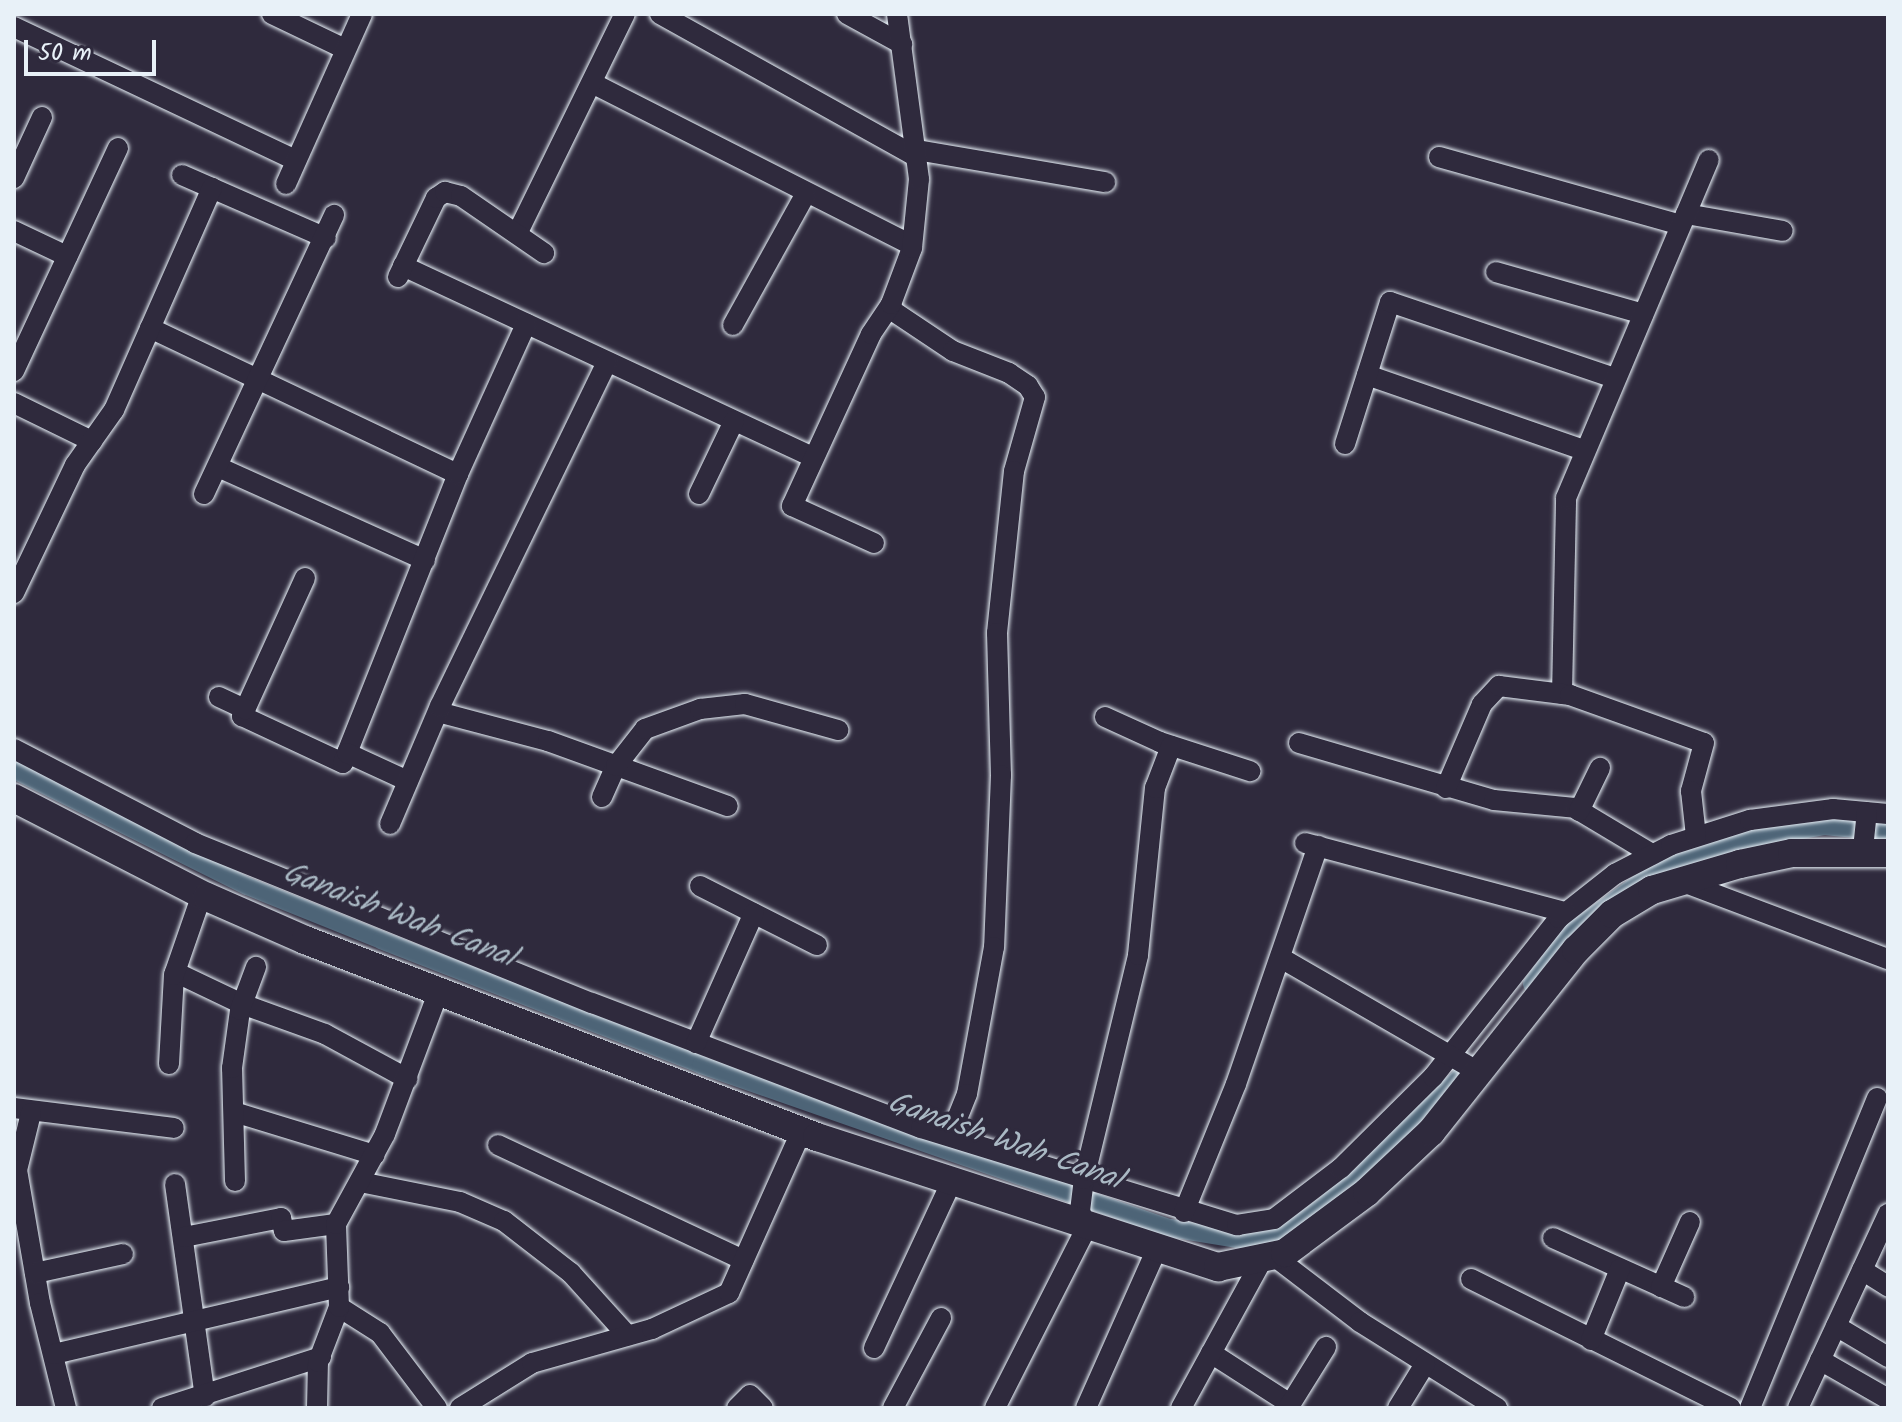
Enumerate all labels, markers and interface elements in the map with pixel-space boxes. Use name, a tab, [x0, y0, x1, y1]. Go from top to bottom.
scale bar	[28, 24, 160, 74]
text: 50 m	[38, 34, 92, 73]
water label: Ganaish Wah Canal	[278, 855, 520, 977]
water label: Ganaish Wah Canal	[883, 1085, 1127, 1199]

